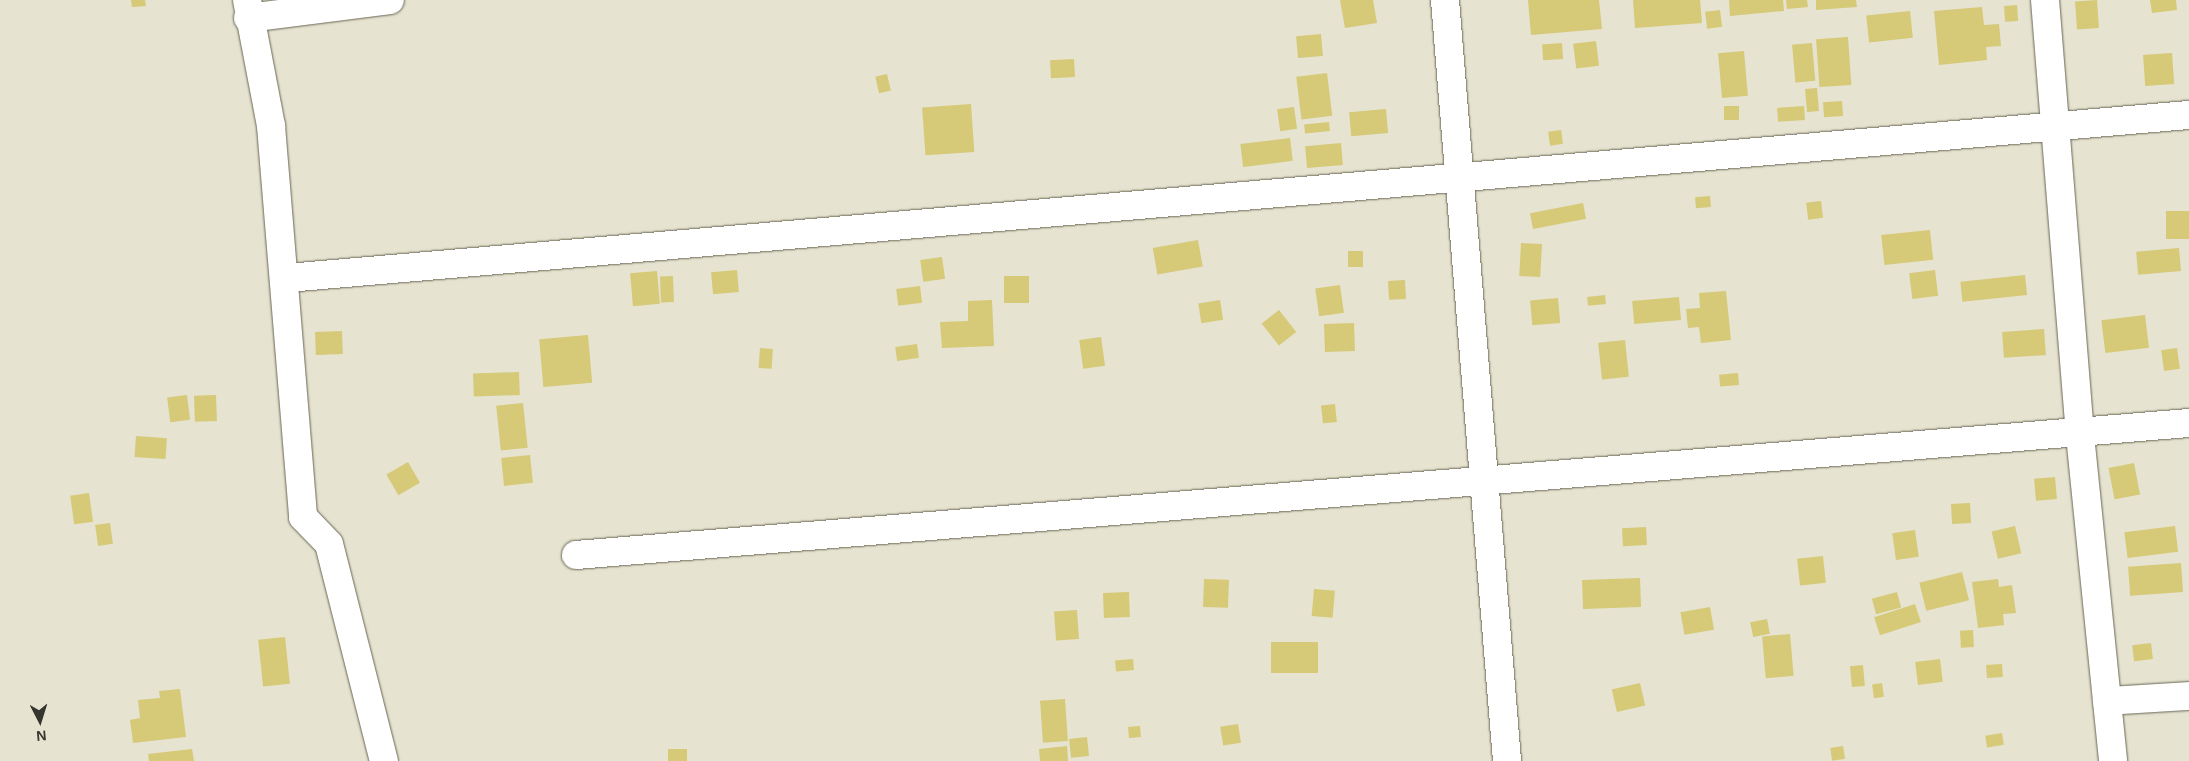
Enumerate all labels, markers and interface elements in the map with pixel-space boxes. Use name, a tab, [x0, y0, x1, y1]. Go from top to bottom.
north arrow	[15, 696, 65, 746]
text: N	[36, 728, 47, 744]

